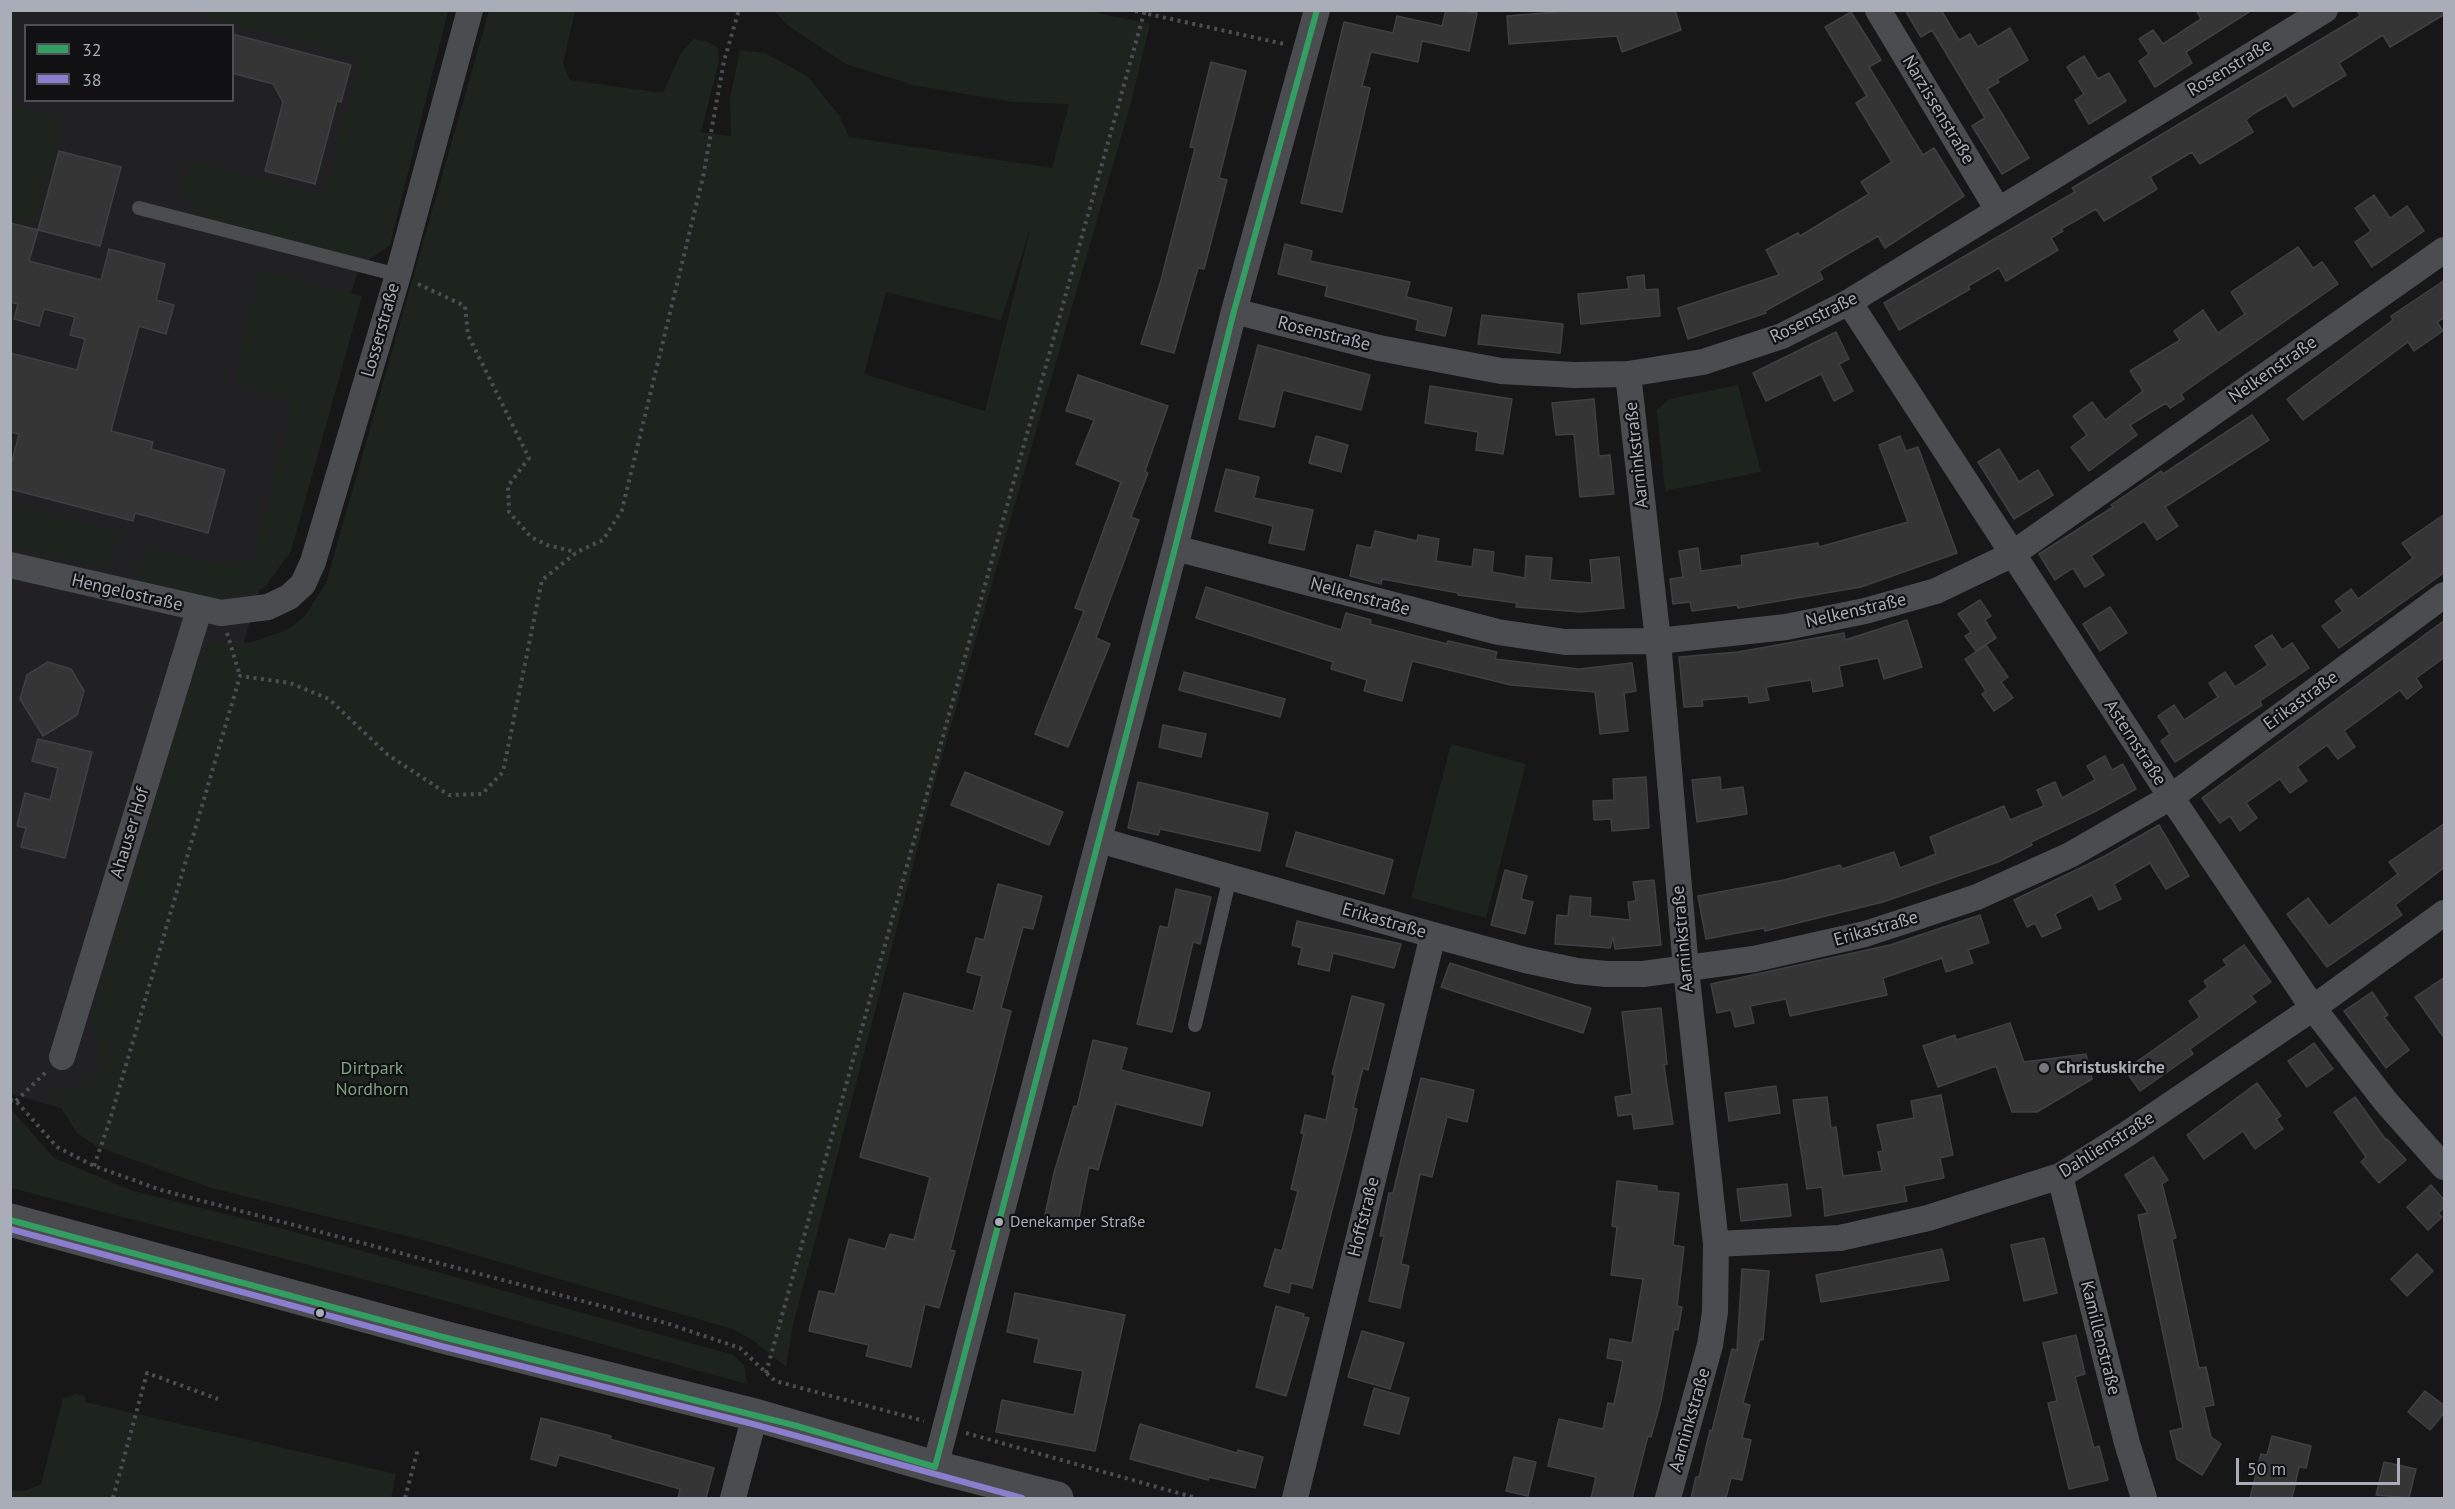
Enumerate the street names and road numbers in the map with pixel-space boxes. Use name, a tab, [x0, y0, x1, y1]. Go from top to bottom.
street label: Rosenstraße	[2184, 34, 2276, 102]
street label: Narzissenstraße	[1897, 52, 1979, 168]
street label: Losserstraße	[357, 280, 405, 380]
street label: Rosenstraße	[1767, 288, 1861, 348]
street label: Rosenstraße	[1275, 312, 1373, 356]
street label: Nelkenstraße	[2225, 332, 2321, 408]
street label: Aarninkstraße	[1621, 401, 1653, 509]
street label: Hengelostraße	[69, 570, 185, 616]
street label: Nelkenstraße	[1308, 573, 1412, 621]
street label: Nelkenstraße	[1804, 589, 1908, 633]
street label: Erikastraße	[2260, 667, 2342, 735]
street label: Asternstraße	[2099, 696, 2171, 790]
street label: Ahauser Hof	[106, 785, 154, 881]
street label: Aarninkstraße	[1668, 885, 1698, 993]
street label: Erikastraße	[1339, 899, 1429, 943]
street label: Erikastraße	[1831, 907, 1921, 951]
street label: Dahlienstraße	[2055, 1107, 2159, 1183]
street label: Hoffstraße	[1344, 1175, 1384, 1259]
street label: Kamillenstraße	[2075, 1279, 2125, 1397]
street label: Aarninkstraße	[1665, 1365, 1715, 1475]

